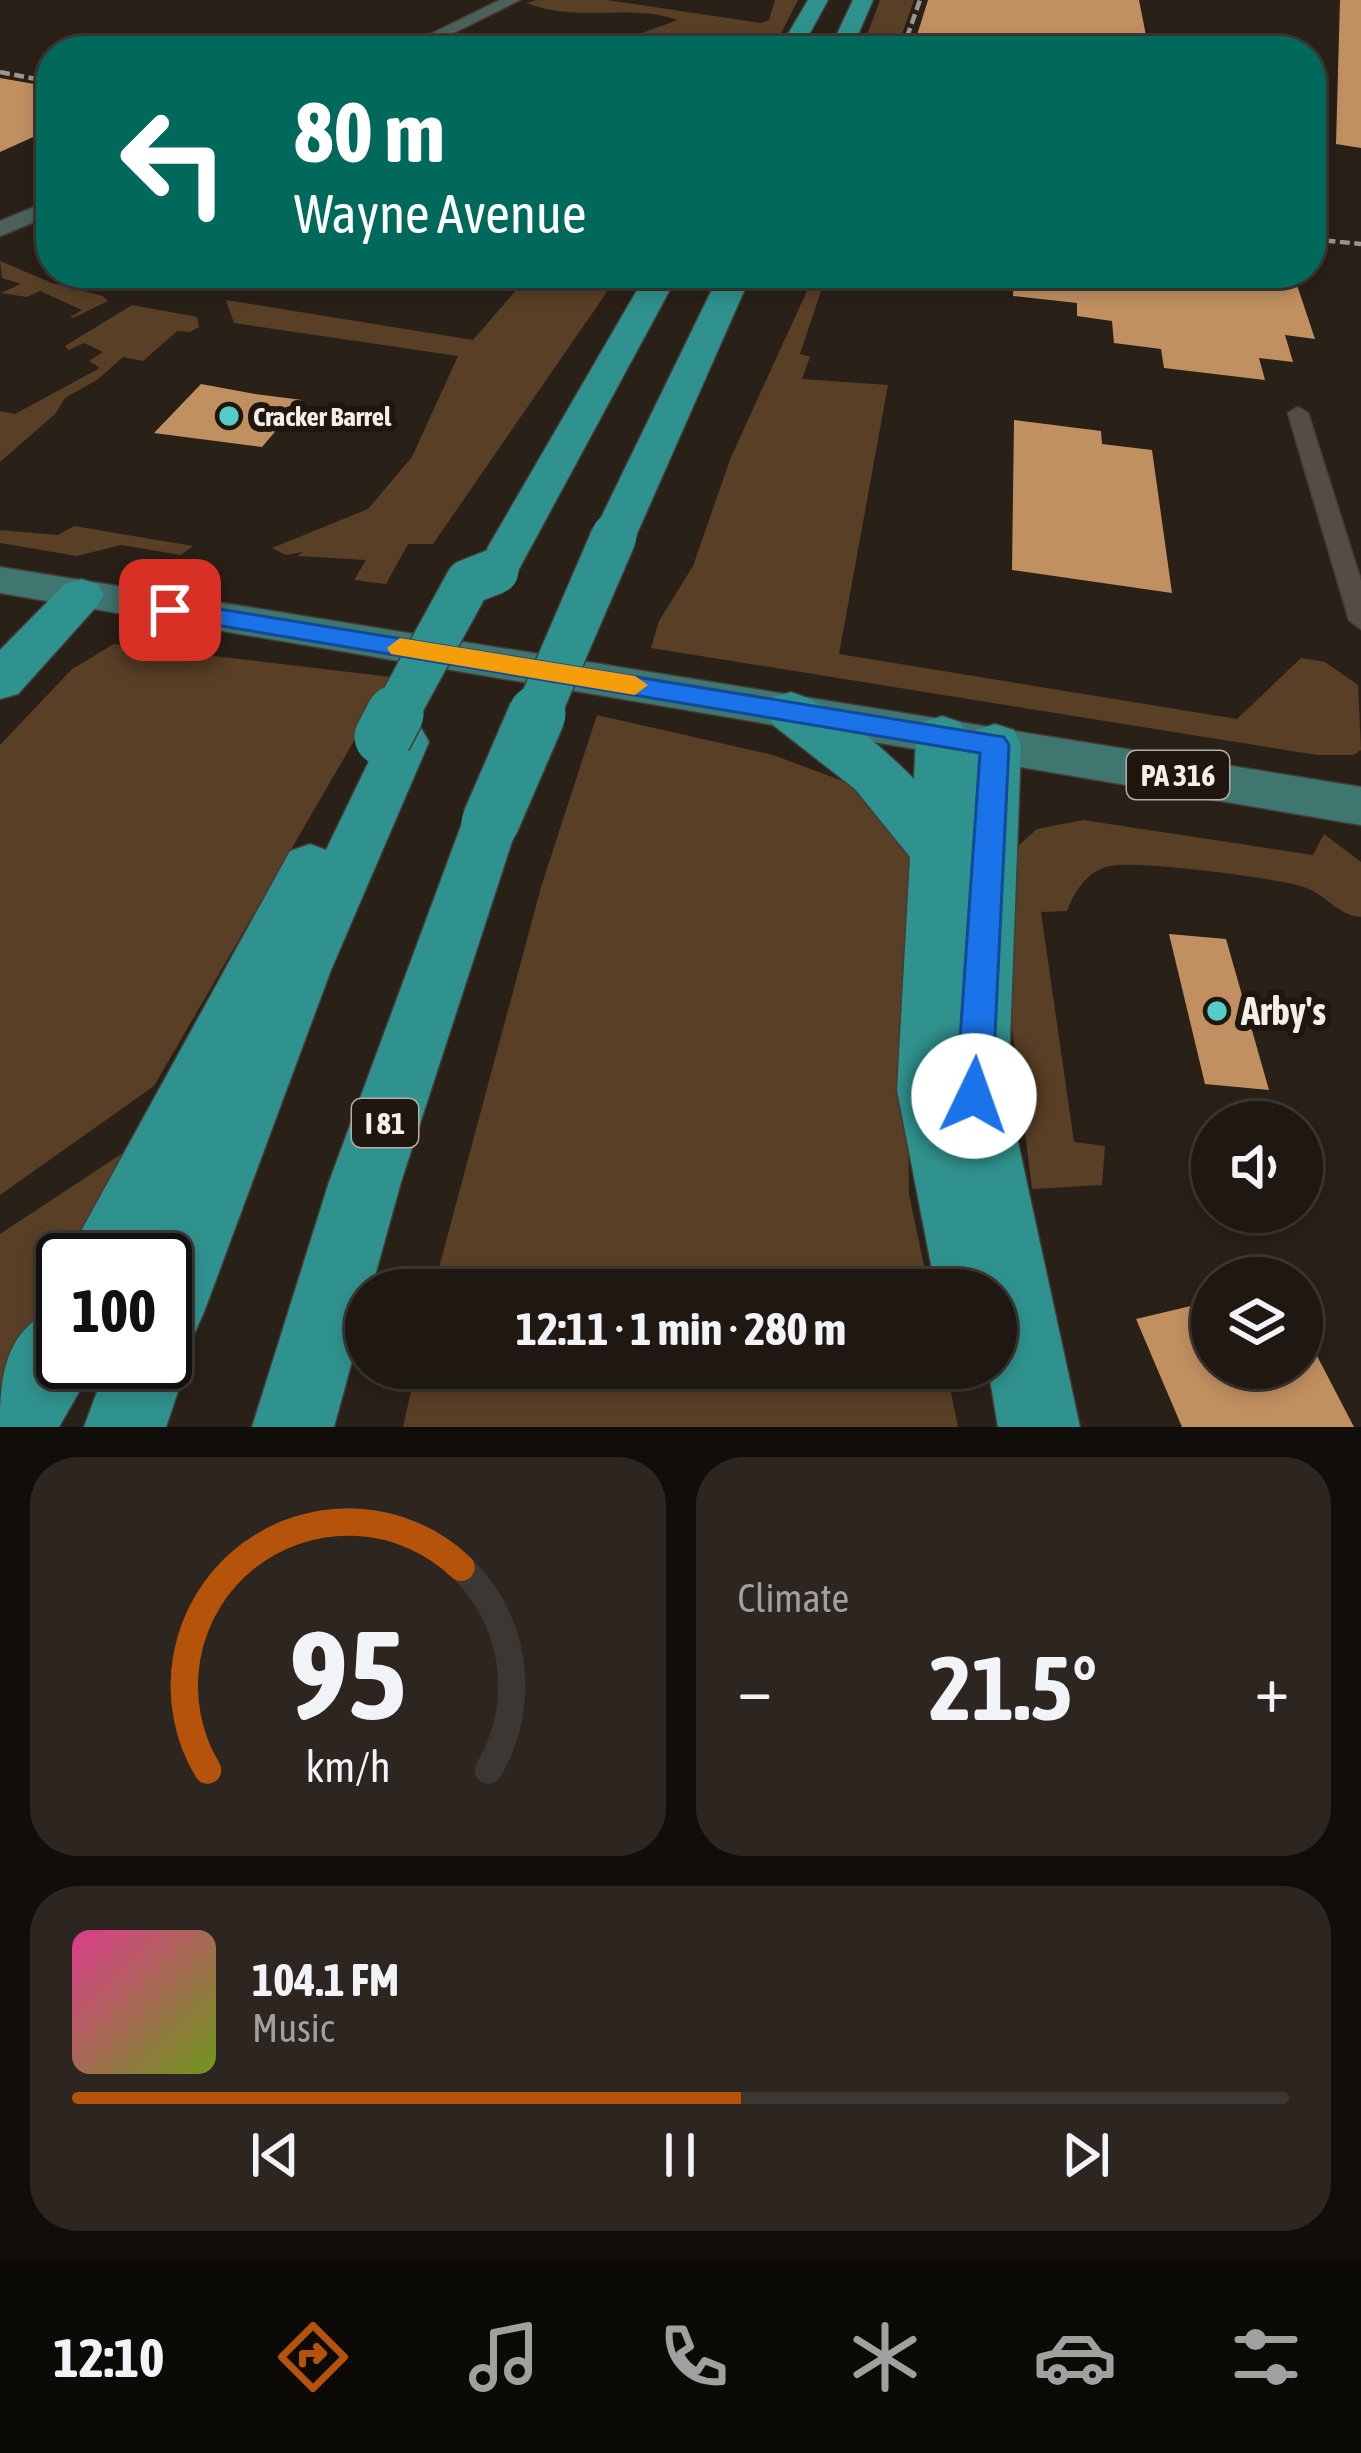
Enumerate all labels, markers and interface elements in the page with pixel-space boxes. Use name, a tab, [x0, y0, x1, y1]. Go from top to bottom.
icon: left	[96, 84, 252, 240]
text: 80 m	[294, 84, 445, 180]
text: Wayne Avenue	[294, 183, 586, 244]
place label: Cracker Barrel	[253, 401, 392, 432]
marker: Cracker Barrel	[216, 403, 242, 429]
pin	[119, 559, 221, 661]
icon: arrive	[137, 577, 203, 643]
road number: PA 316	[1127, 751, 1229, 799]
place label: Arby's	[1240, 989, 1326, 1033]
marker: Arby's	[1204, 998, 1230, 1024]
position arrow	[911, 1033, 1037, 1159]
road number: I 81	[352, 1099, 418, 1147]
map controls	[1191, 1101, 1323, 1389]
button: sound	[1191, 1101, 1323, 1233]
speed limit sign: 100	[36, 1233, 192, 1389]
button: layers	[1191, 1257, 1323, 1389]
text: 12:11 · 1 min · 280 m	[516, 1303, 846, 1355]
text: Climate	[738, 1576, 849, 1620]
text: 95	[289, 1602, 406, 1745]
text: 21.5°	[929, 1636, 1097, 1739]
text: −	[738, 1650, 772, 1726]
text: +	[1255, 1650, 1289, 1726]
text: km/h	[305, 1741, 390, 1790]
text: 104.1 FM	[252, 1954, 399, 2006]
text: Music	[252, 2006, 334, 2050]
icon: previous	[242, 2122, 308, 2188]
icon: pause	[647, 2122, 713, 2188]
icon: next	[1053, 2122, 1119, 2188]
icon: directions	[271, 2315, 355, 2399]
icon: music	[462, 2315, 546, 2399]
icon: phone	[652, 2315, 736, 2399]
icon: climate	[843, 2315, 927, 2399]
icon: car	[1033, 2315, 1117, 2399]
icon: filters	[1224, 2315, 1308, 2399]
text: 12:10	[53, 2327, 164, 2388]

